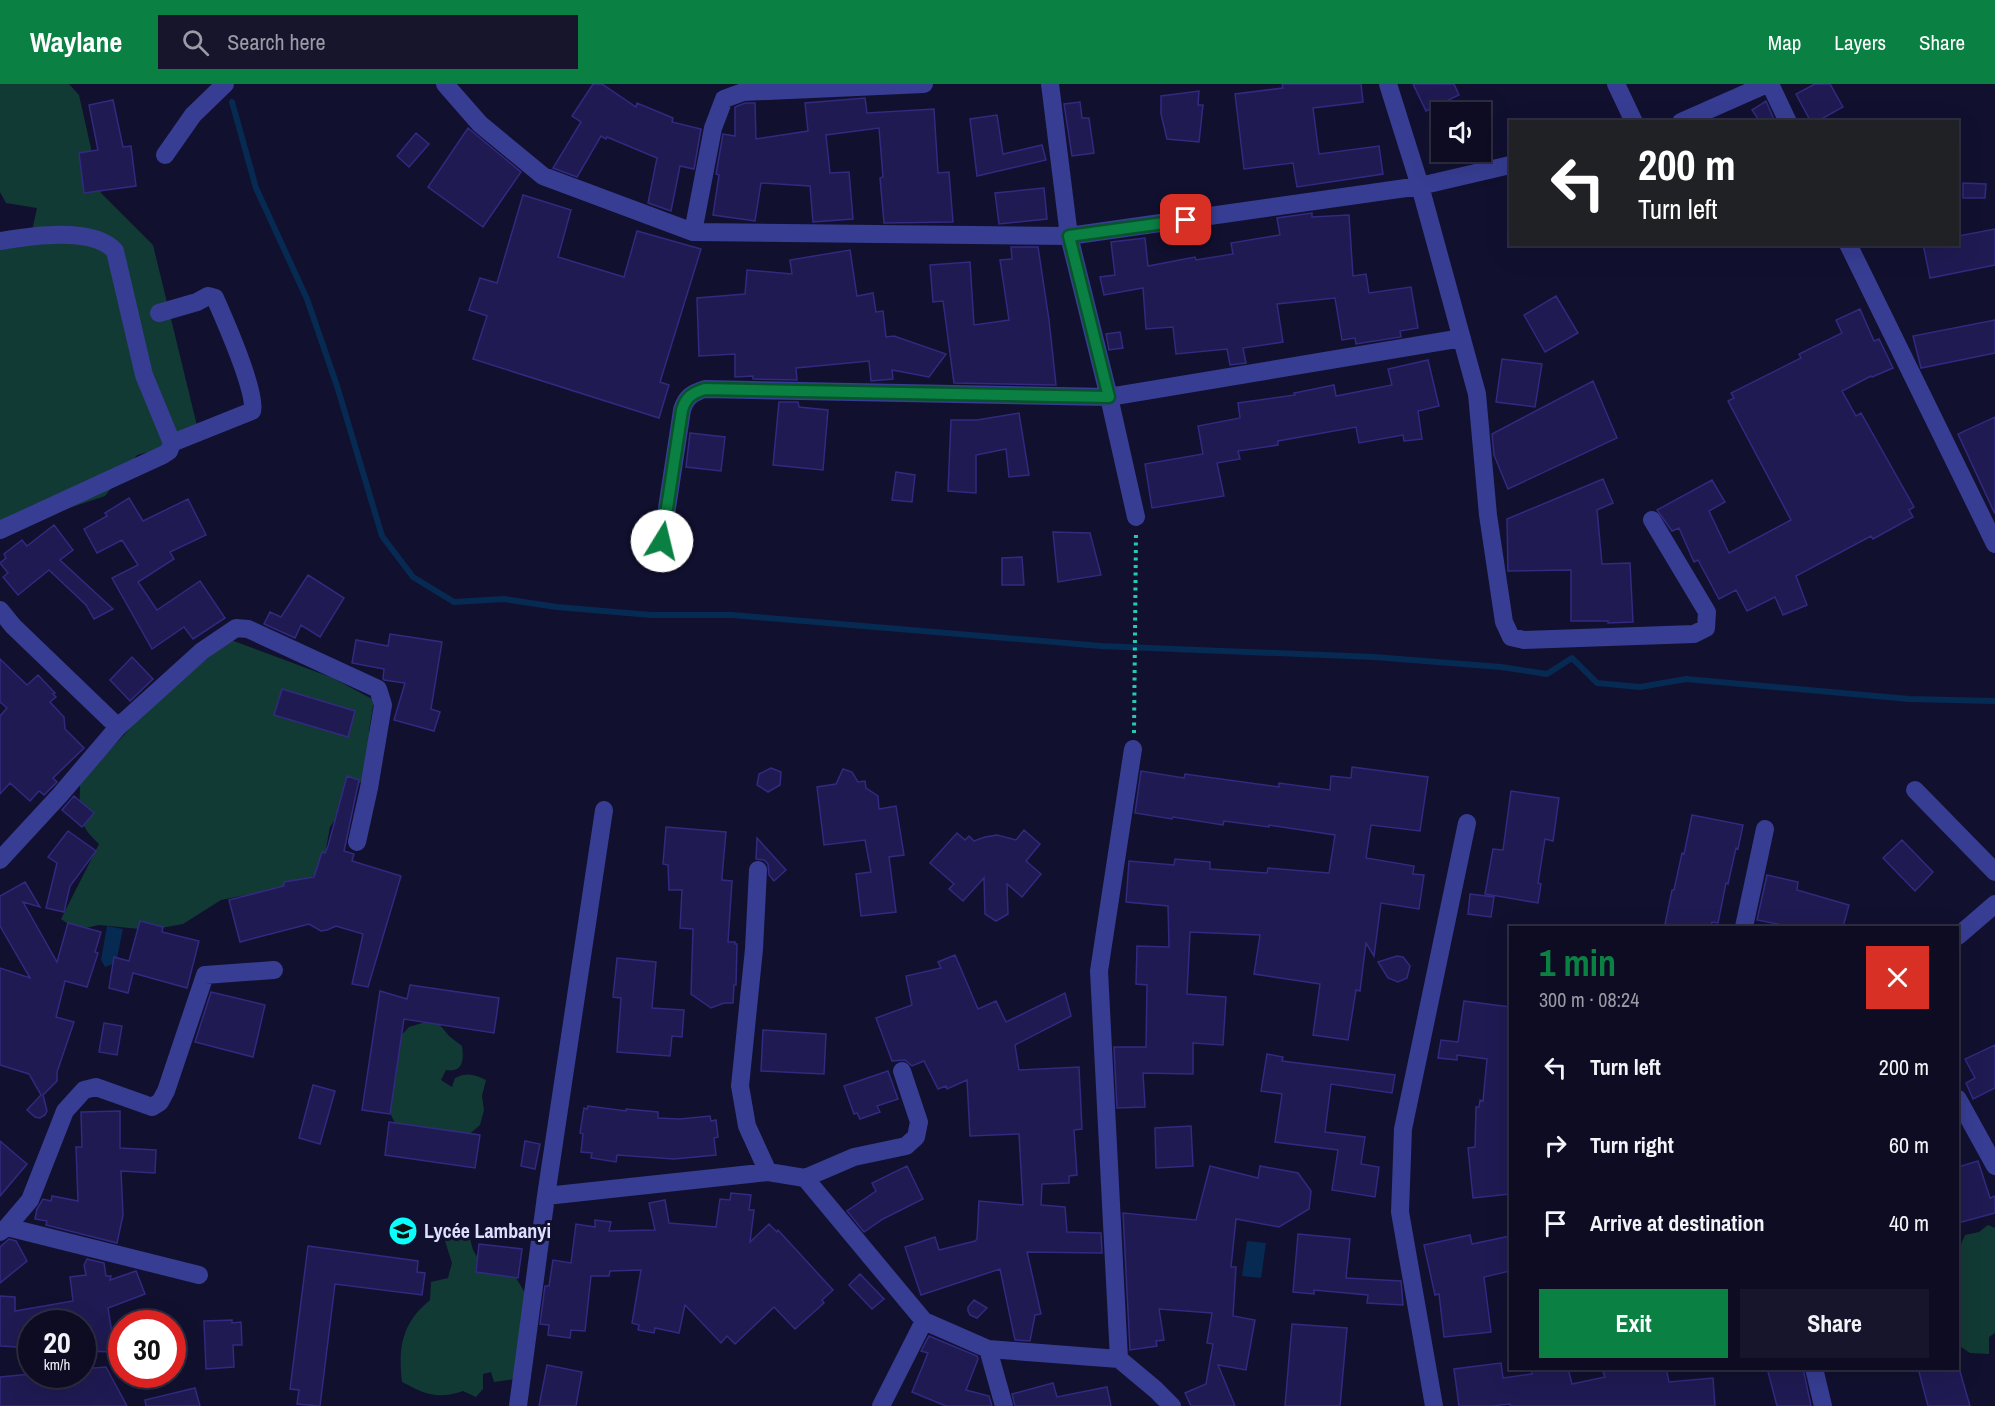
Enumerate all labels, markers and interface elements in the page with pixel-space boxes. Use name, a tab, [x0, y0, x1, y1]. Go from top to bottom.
search box	[158, 15, 578, 69]
text: Waylane	[30, 23, 122, 61]
icon: search	[179, 26, 212, 59]
text: Search here	[227, 27, 326, 57]
text: Map	[1768, 28, 1801, 57]
text: Layers	[1834, 28, 1886, 57]
text: Share	[1919, 28, 1965, 57]
map controls	[1431, 102, 1491, 162]
button: sound	[1431, 102, 1491, 162]
text: 200 m	[1638, 137, 1736, 193]
icon: left	[1539, 144, 1617, 222]
text: Turn left	[1638, 191, 1717, 227]
pin	[1160, 194, 1211, 245]
icon: arrive	[1169, 203, 1202, 236]
position arrow	[630, 509, 694, 573]
text: 1 min	[1539, 939, 1616, 987]
button: close	[1866, 946, 1929, 1009]
text: 300 m · 08:24	[1539, 986, 1639, 1013]
icon: left	[1539, 1051, 1572, 1084]
text: Turn left	[1590, 1052, 1661, 1082]
text: 200 m	[1879, 1052, 1929, 1082]
icon: right	[1539, 1129, 1572, 1162]
text: Turn right	[1590, 1130, 1674, 1160]
text: 60 m	[1889, 1130, 1929, 1160]
icon: arrive	[1539, 1207, 1572, 1240]
text: Arrive at destination	[1590, 1208, 1764, 1238]
text: 40 m	[1889, 1208, 1929, 1238]
school or university icon: Lycée Lambanyi	[387, 1215, 419, 1247]
place label: Lycée Lambanyi	[424, 1217, 551, 1244]
button: Exit	[1539, 1289, 1728, 1358]
button: Share	[1740, 1289, 1929, 1358]
speed limit sign: 30	[108, 1310, 186, 1388]
text: 20	[43, 1322, 71, 1362]
text: km/h	[44, 1354, 70, 1375]

